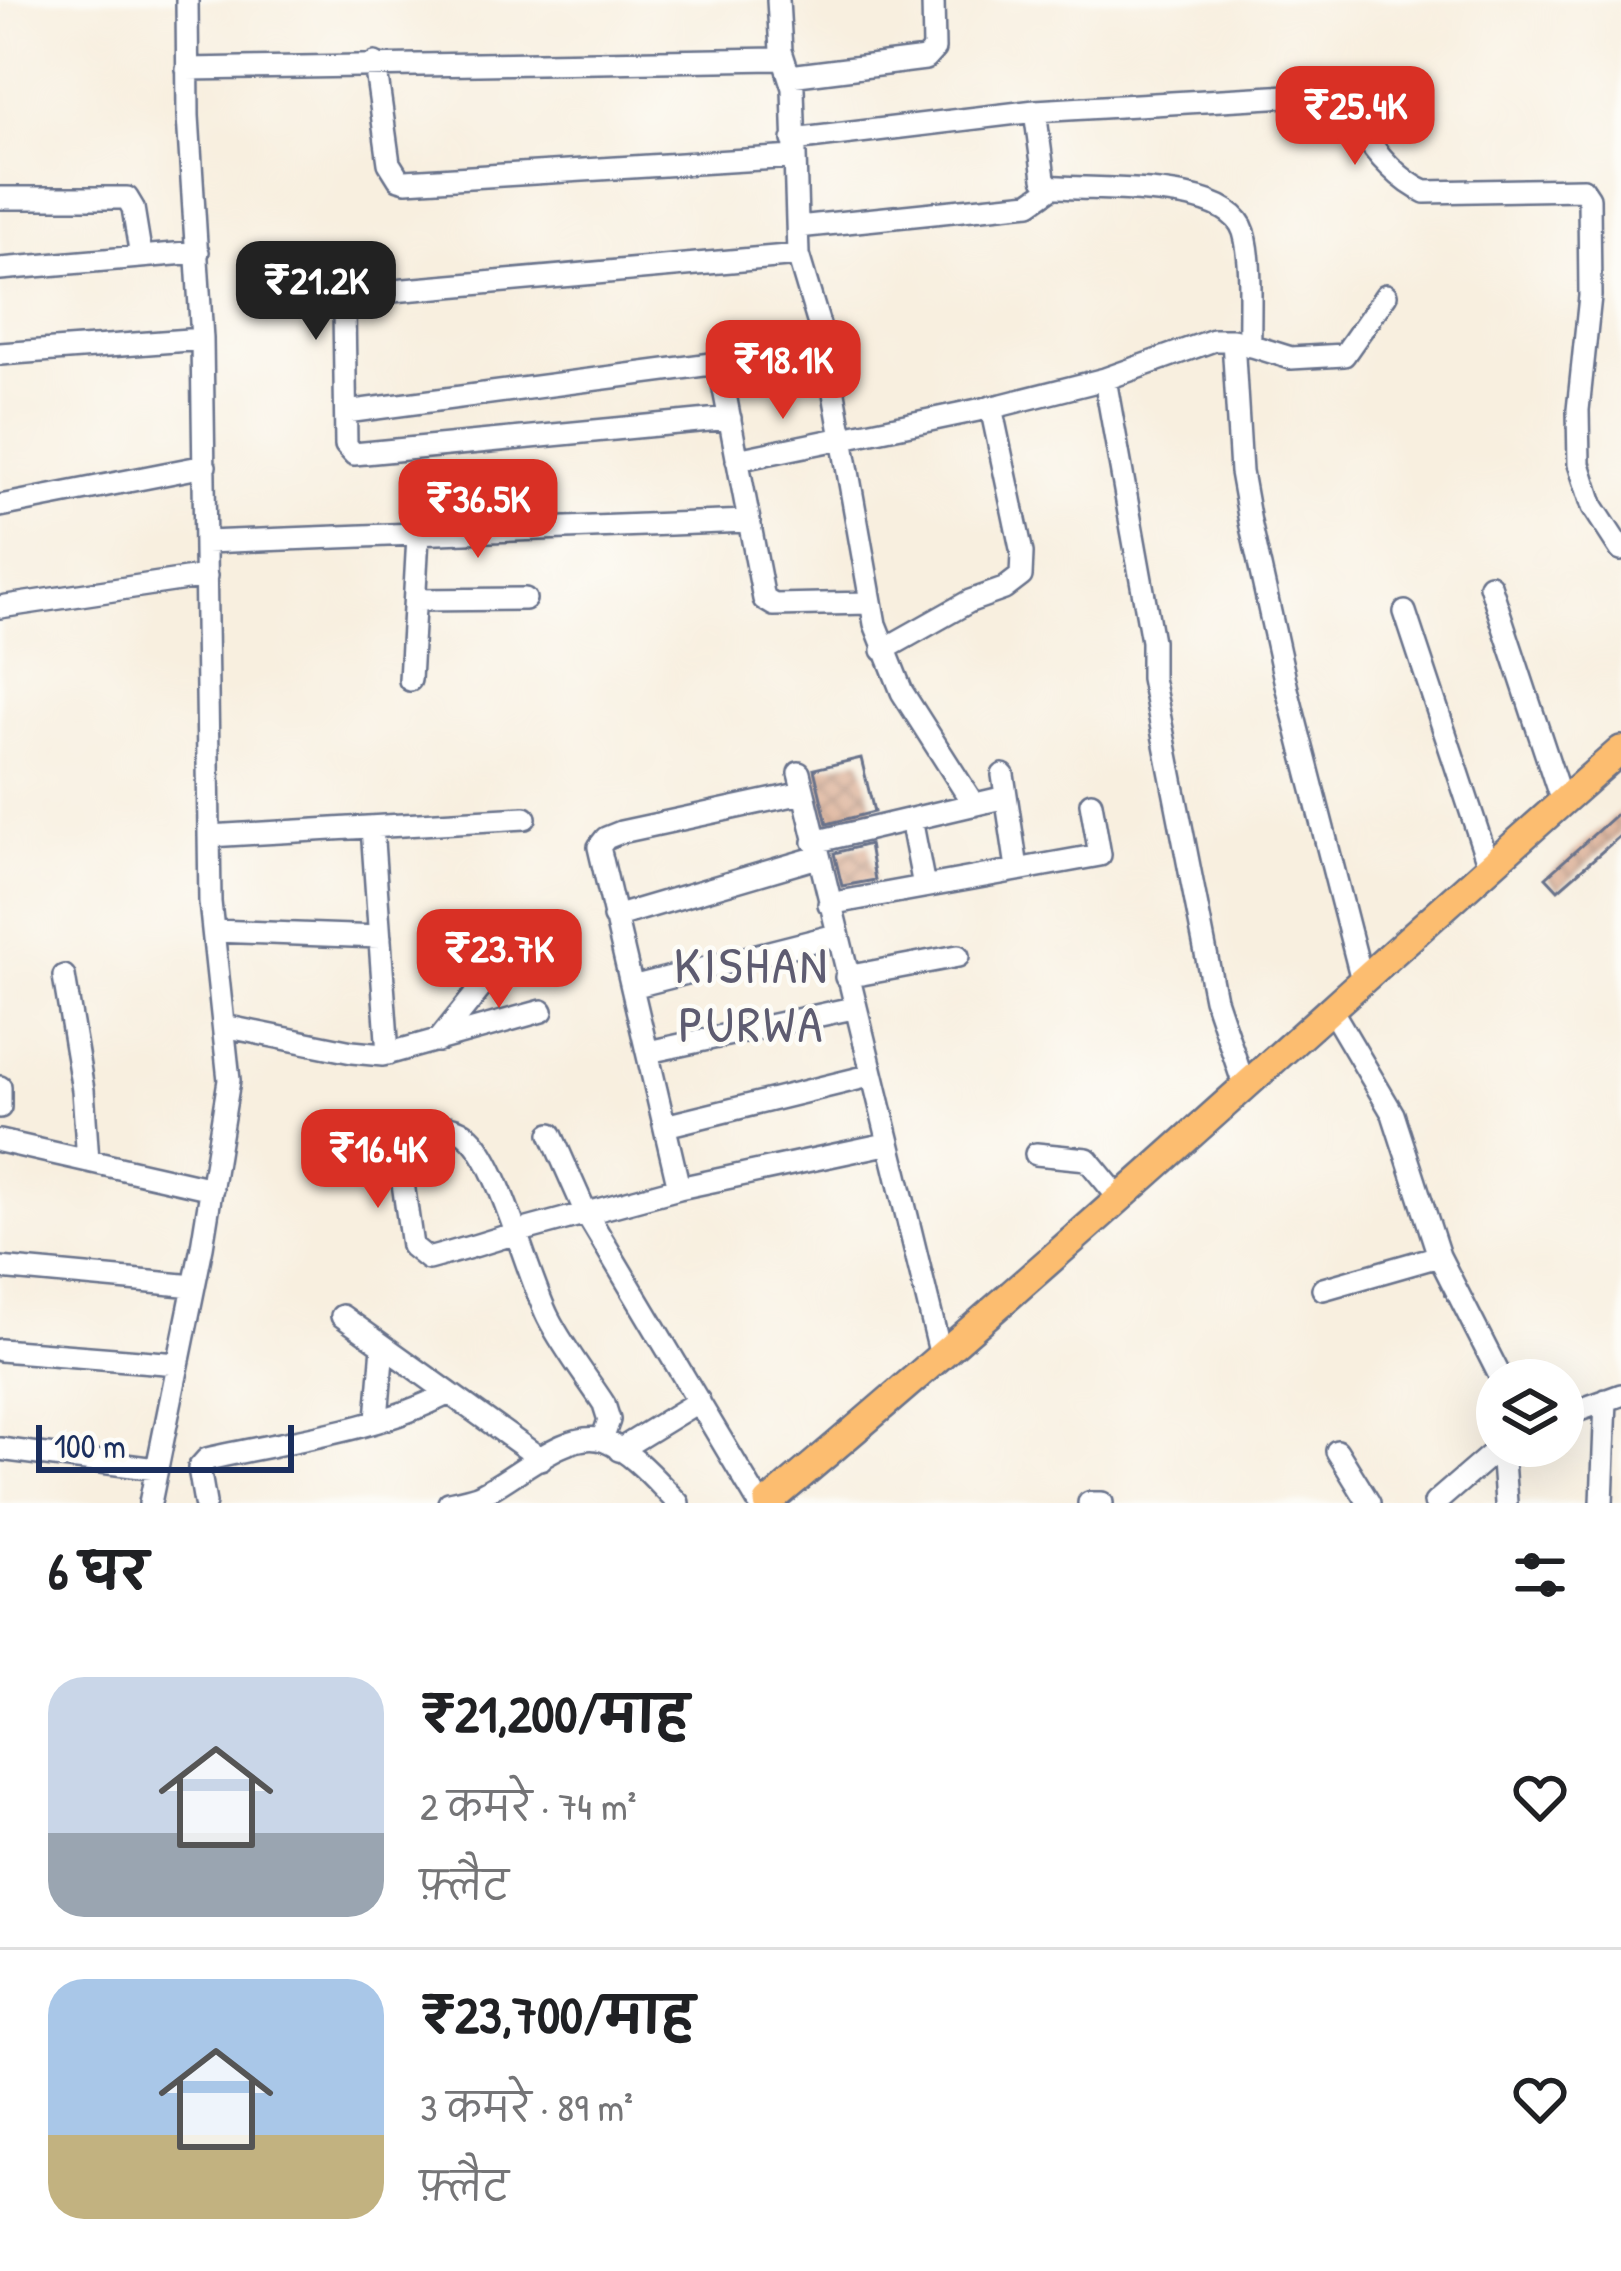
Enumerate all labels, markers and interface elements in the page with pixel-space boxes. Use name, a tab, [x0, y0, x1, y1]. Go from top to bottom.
pin: ₹25.4K	[1257, 66, 1453, 168]
text: ₹25.4K	[1303, 78, 1407, 131]
pin: ₹21.2K	[218, 241, 414, 343]
text: ₹21.2K	[263, 253, 369, 306]
pin: ₹18.1K	[685, 320, 881, 422]
text: ₹18.1K	[733, 332, 833, 385]
pin: ₹36.5K	[380, 459, 576, 561]
text: ₹36.5K	[425, 471, 531, 524]
pin: ₹23.7K	[401, 909, 597, 1011]
text: ₹23.7K	[444, 921, 554, 974]
district label: KISHAN PURWA	[674, 930, 830, 1058]
pin: ₹16.4K	[280, 1109, 476, 1211]
text: ₹16.4K	[328, 1121, 428, 1174]
map controls	[1476, 1359, 1584, 1467]
button: layers	[1476, 1359, 1584, 1467]
scale bar	[36, 1419, 294, 1472]
text: 100 m	[54, 1424, 126, 1468]
text: 6 घर	[48, 1536, 148, 1605]
icon: filters	[1507, 1542, 1573, 1608]
text: ₹21,200/माह	[420, 1679, 688, 1748]
icon: home	[144, 1725, 288, 1869]
icon: heart	[1507, 1764, 1573, 1830]
text: 2 कमरे · 74 m²	[420, 1779, 636, 1832]
text: फ़्लैट	[420, 1858, 509, 1911]
text: ₹23,700/माह	[420, 1980, 694, 2049]
icon: home	[144, 2027, 288, 2171]
icon: heart	[1507, 2066, 1573, 2132]
text: 3 कमरे · 89 m²	[420, 2080, 633, 2133]
text: फ़्लैट	[420, 2159, 509, 2212]

